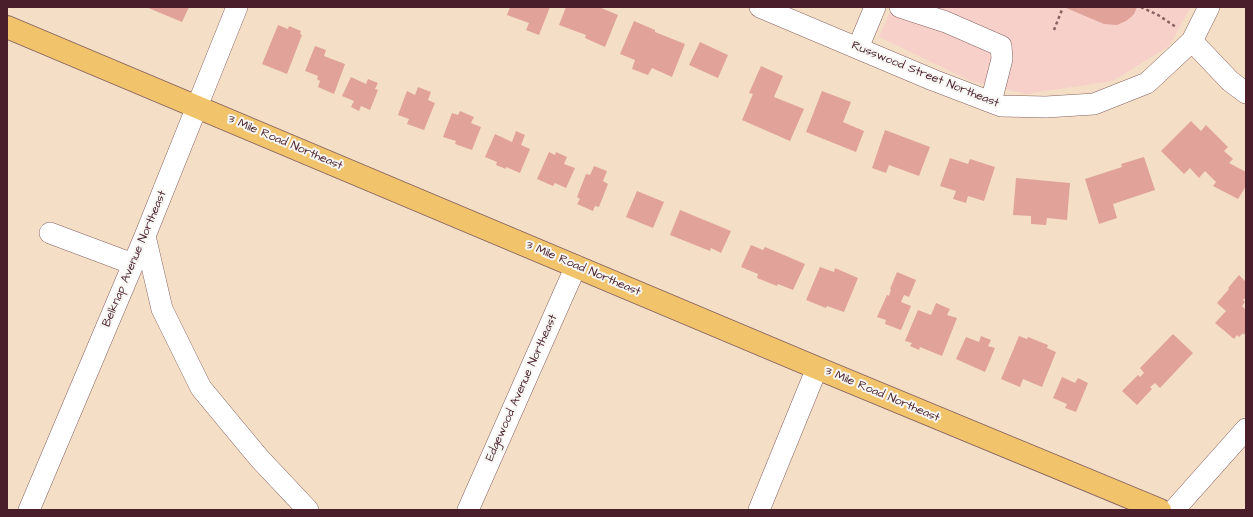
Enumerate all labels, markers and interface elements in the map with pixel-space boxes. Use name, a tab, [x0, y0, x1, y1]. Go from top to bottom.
street label: Russwood Street Northeast	[849, 39, 1001, 111]
street label: 3 Mile Road Northeast	[225, 112, 345, 174]
street label: Belknap Avenue Northeast	[100, 189, 170, 329]
street label: 3 Mile Road Northeast	[523, 238, 643, 300]
street label: Edgewood Avenue Northeast	[483, 312, 561, 464]
street label: 3 Mile Road Northeast	[822, 364, 942, 426]

